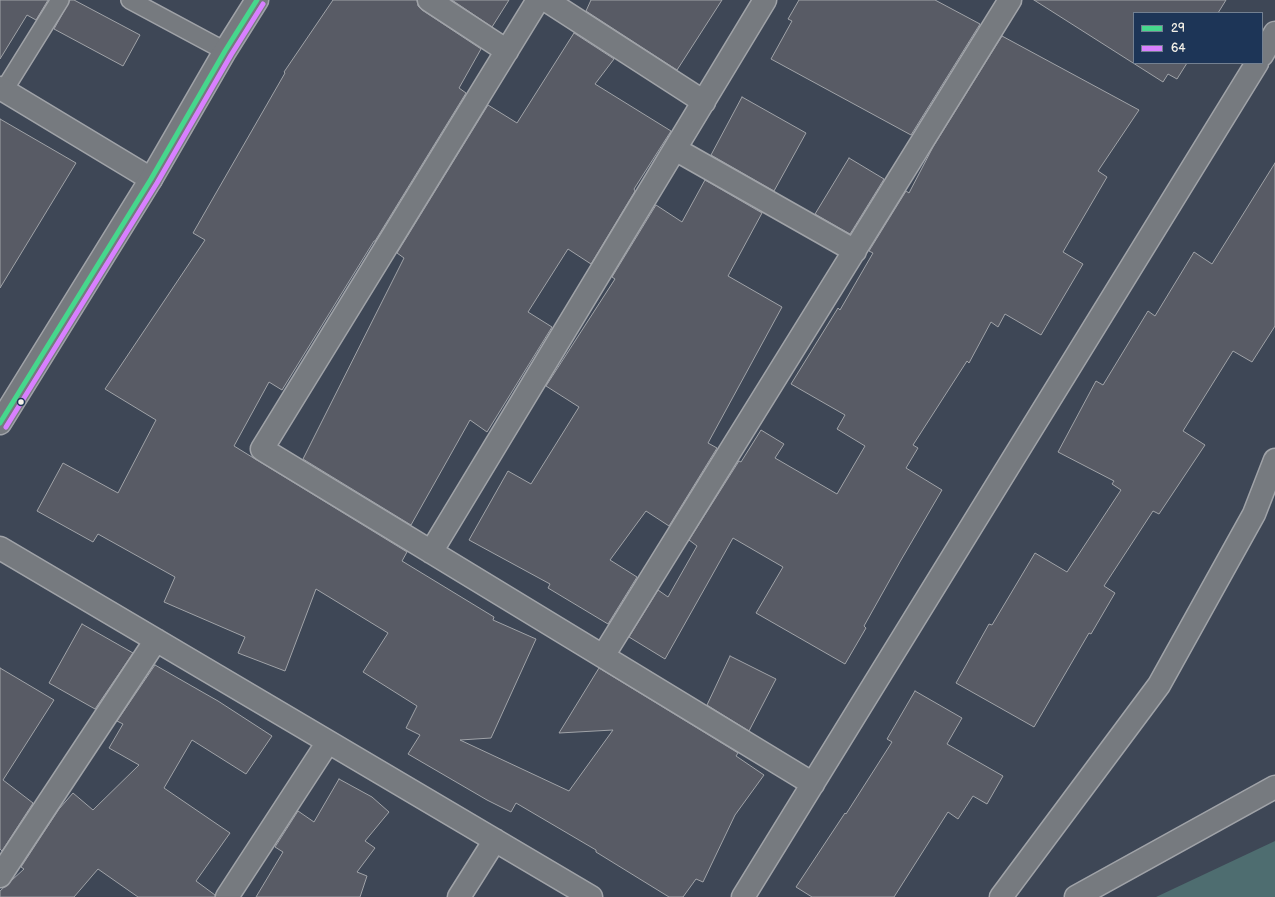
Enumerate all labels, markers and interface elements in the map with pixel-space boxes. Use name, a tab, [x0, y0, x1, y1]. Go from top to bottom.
legend	[1133, 12, 1263, 64]
text: 29	[1171, 21, 1185, 36]
text: 64	[1171, 41, 1186, 56]
unlabelled marker	[16, 397, 26, 407]

